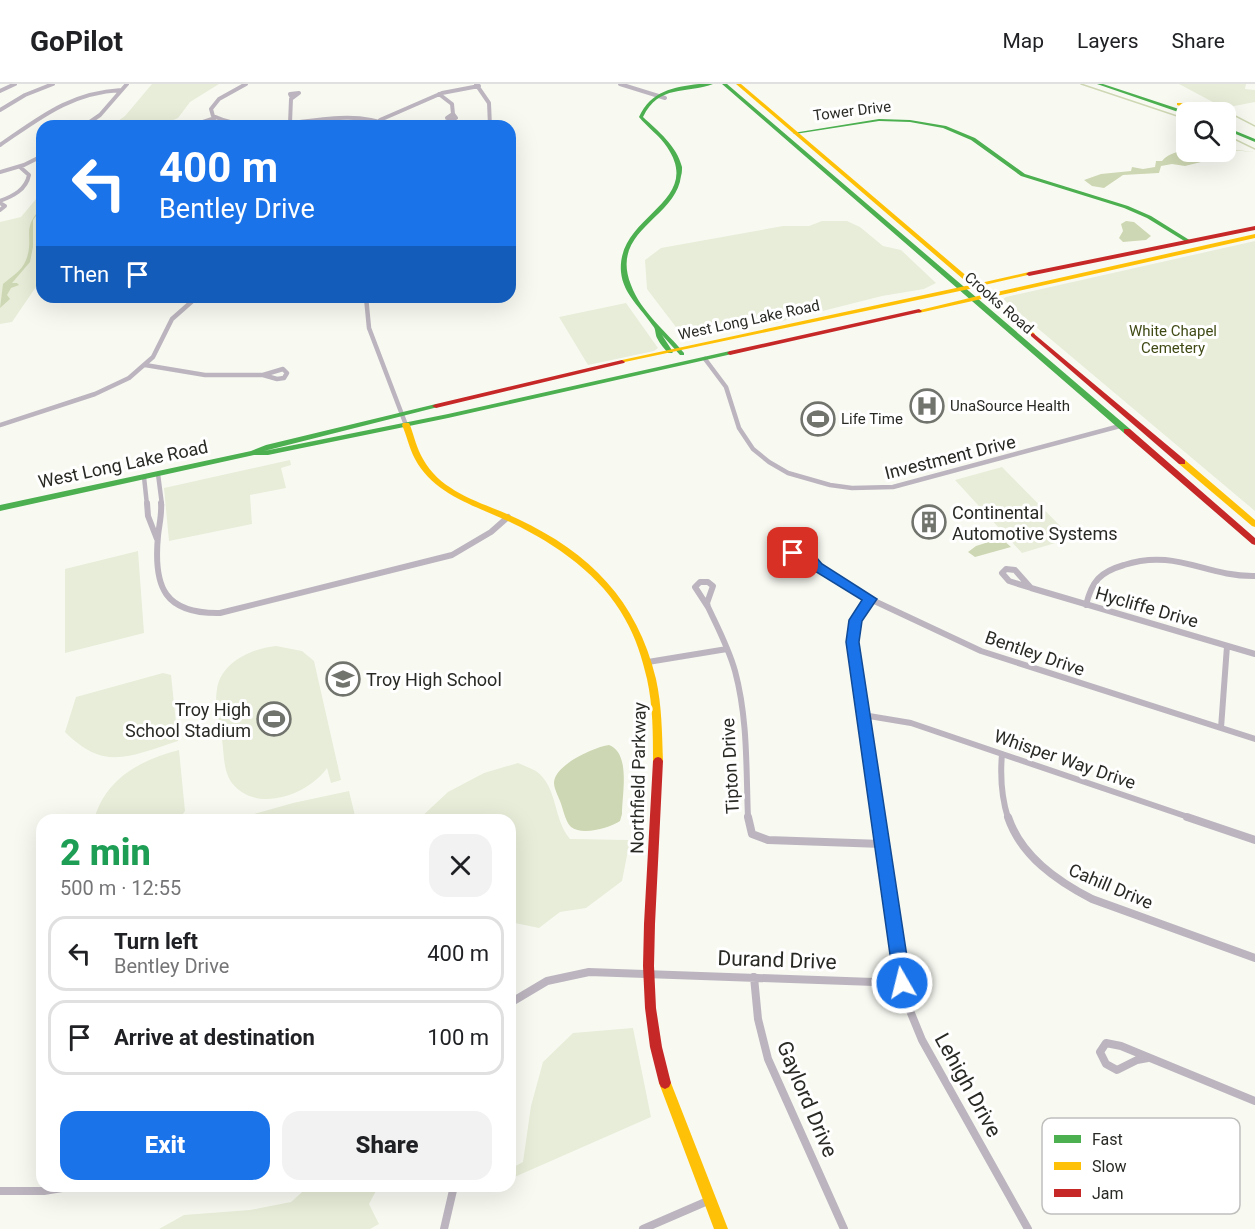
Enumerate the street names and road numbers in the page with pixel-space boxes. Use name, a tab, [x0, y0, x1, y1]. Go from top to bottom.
street label: Tower Drive	[812, 97, 892, 125]
street label: Crooks Road	[961, 268, 1037, 338]
street label: West Long Lake Road	[677, 296, 821, 344]
street label: Investment Drive	[882, 431, 1018, 483]
street label: West Long Lake Road	[36, 436, 210, 492]
street label: Hycliffe Drive	[1093, 582, 1201, 632]
street label: Bentley Drive	[982, 626, 1088, 680]
street label: Northfield Parkway	[626, 701, 650, 854]
street label: Tipton Drive	[717, 717, 743, 815]
street label: Whisper Way Drive	[991, 725, 1139, 793]
street label: Cahill Drive	[1066, 859, 1156, 913]
street label: Durand Drive	[717, 946, 837, 974]
street label: Lehigh Drive	[930, 1029, 1006, 1141]
street label: Gaylord Drive	[772, 1037, 842, 1161]

